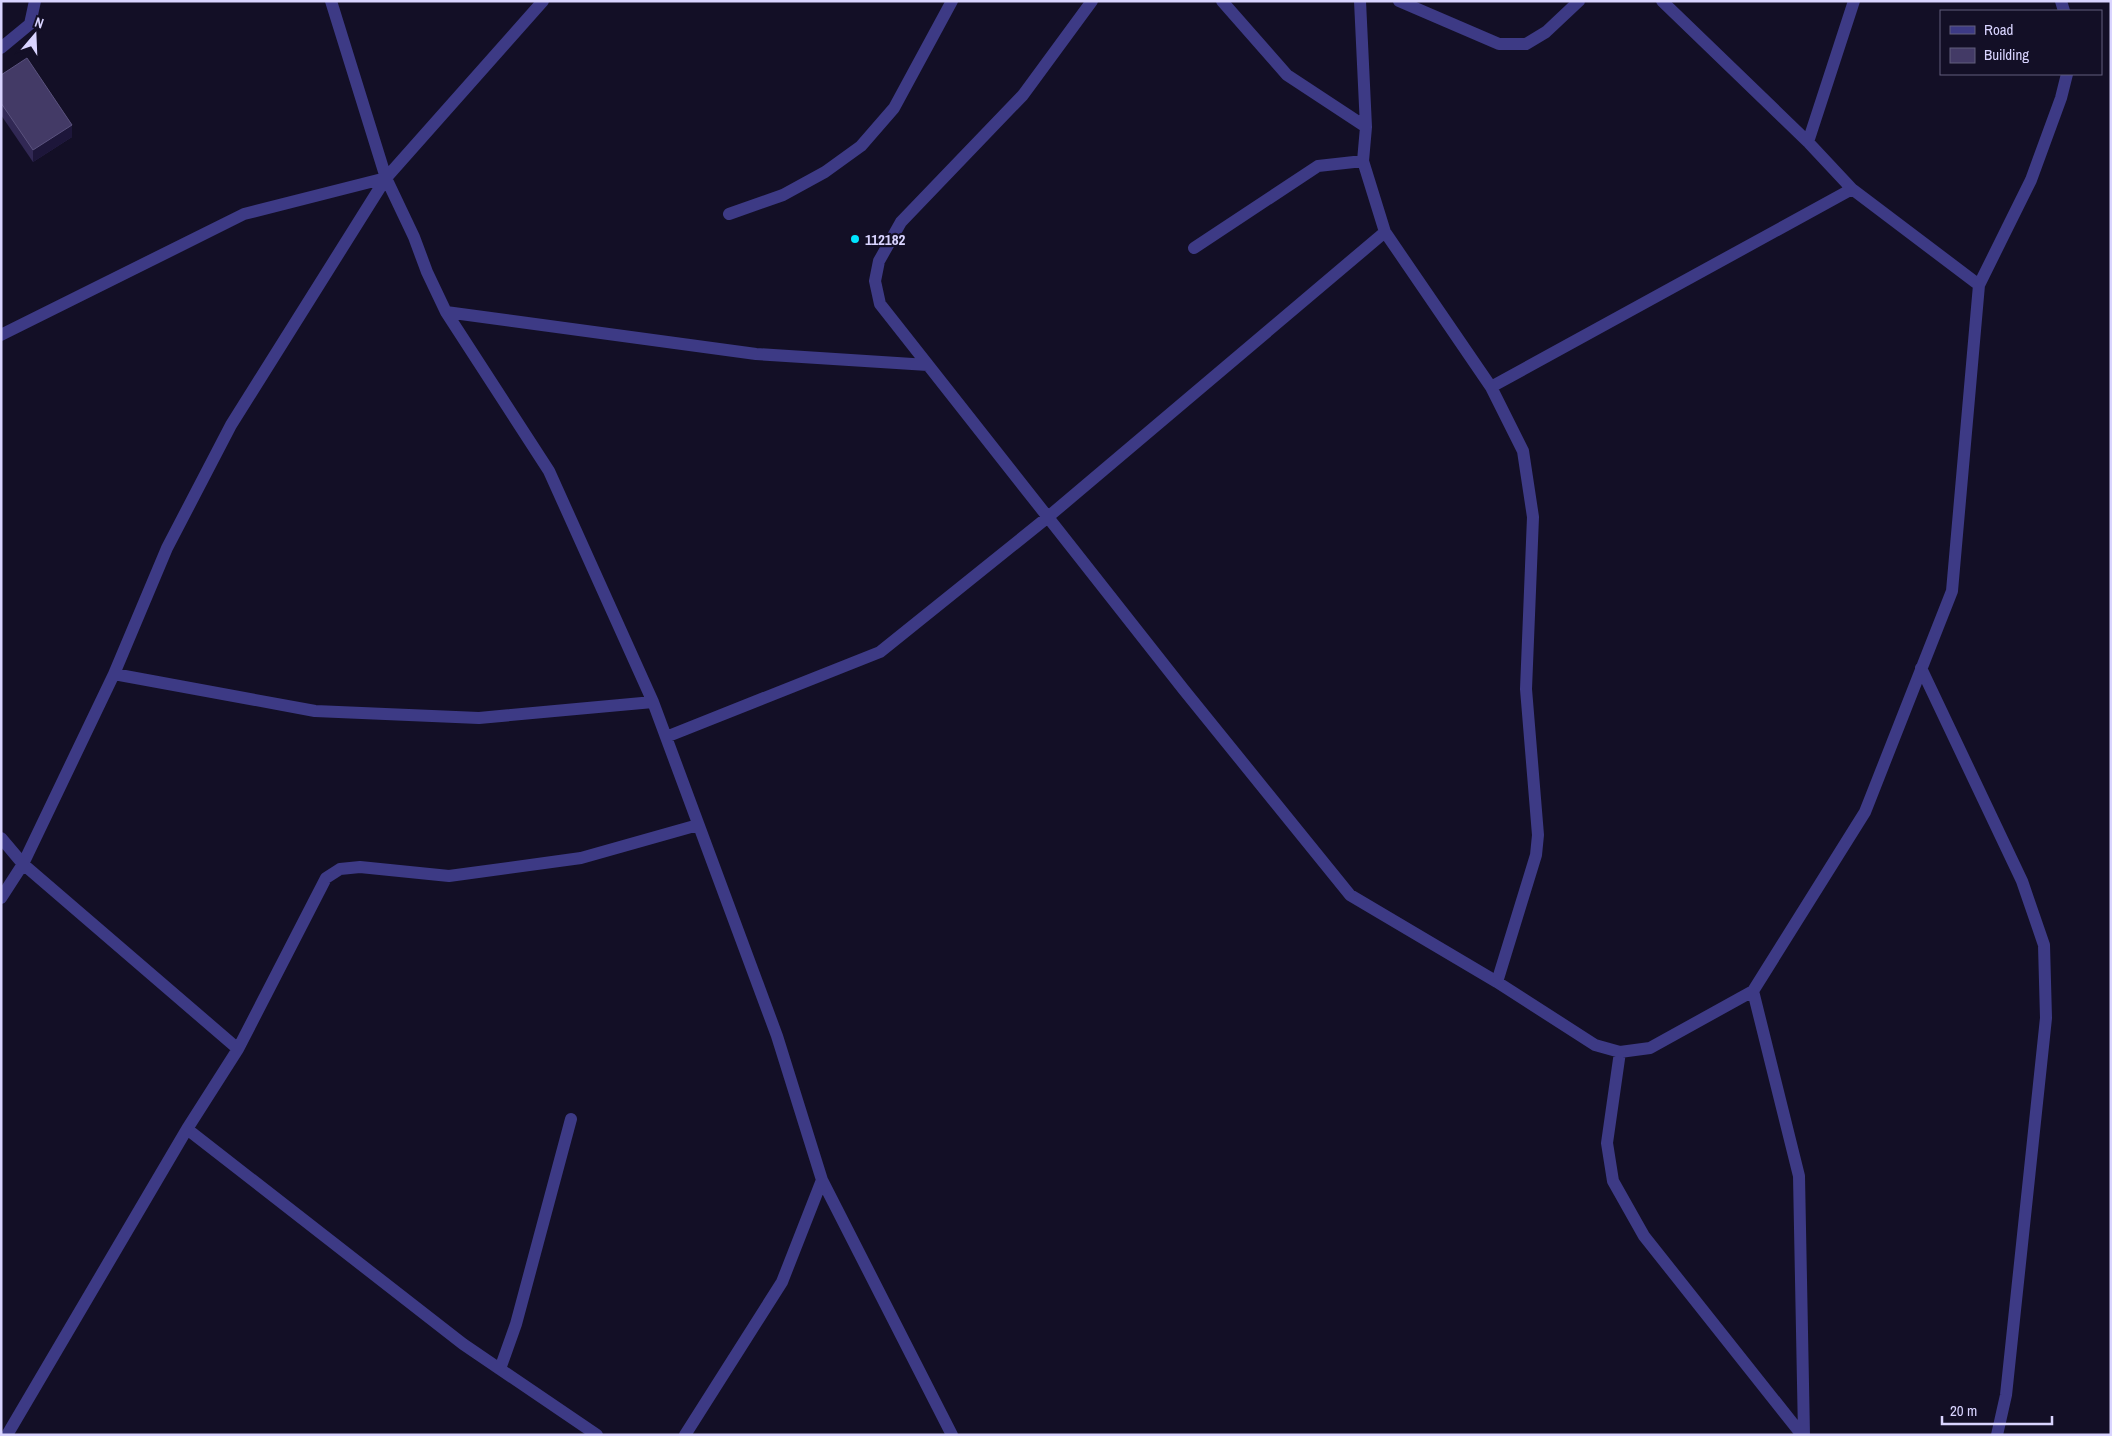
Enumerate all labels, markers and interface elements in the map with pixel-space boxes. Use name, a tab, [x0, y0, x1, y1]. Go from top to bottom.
north arrow	[10, 10, 60, 60]
legend	[1940, 10, 2102, 75]
text: N	[32, 13, 46, 33]
text: Road	[1984, 19, 2013, 40]
text: Building	[1984, 44, 2029, 65]
place label: 112182	[865, 229, 906, 250]
marker: 112182	[849, 233, 861, 245]
scale bar	[1942, 1394, 2052, 1426]
text: 20 m	[1950, 1400, 1977, 1421]

